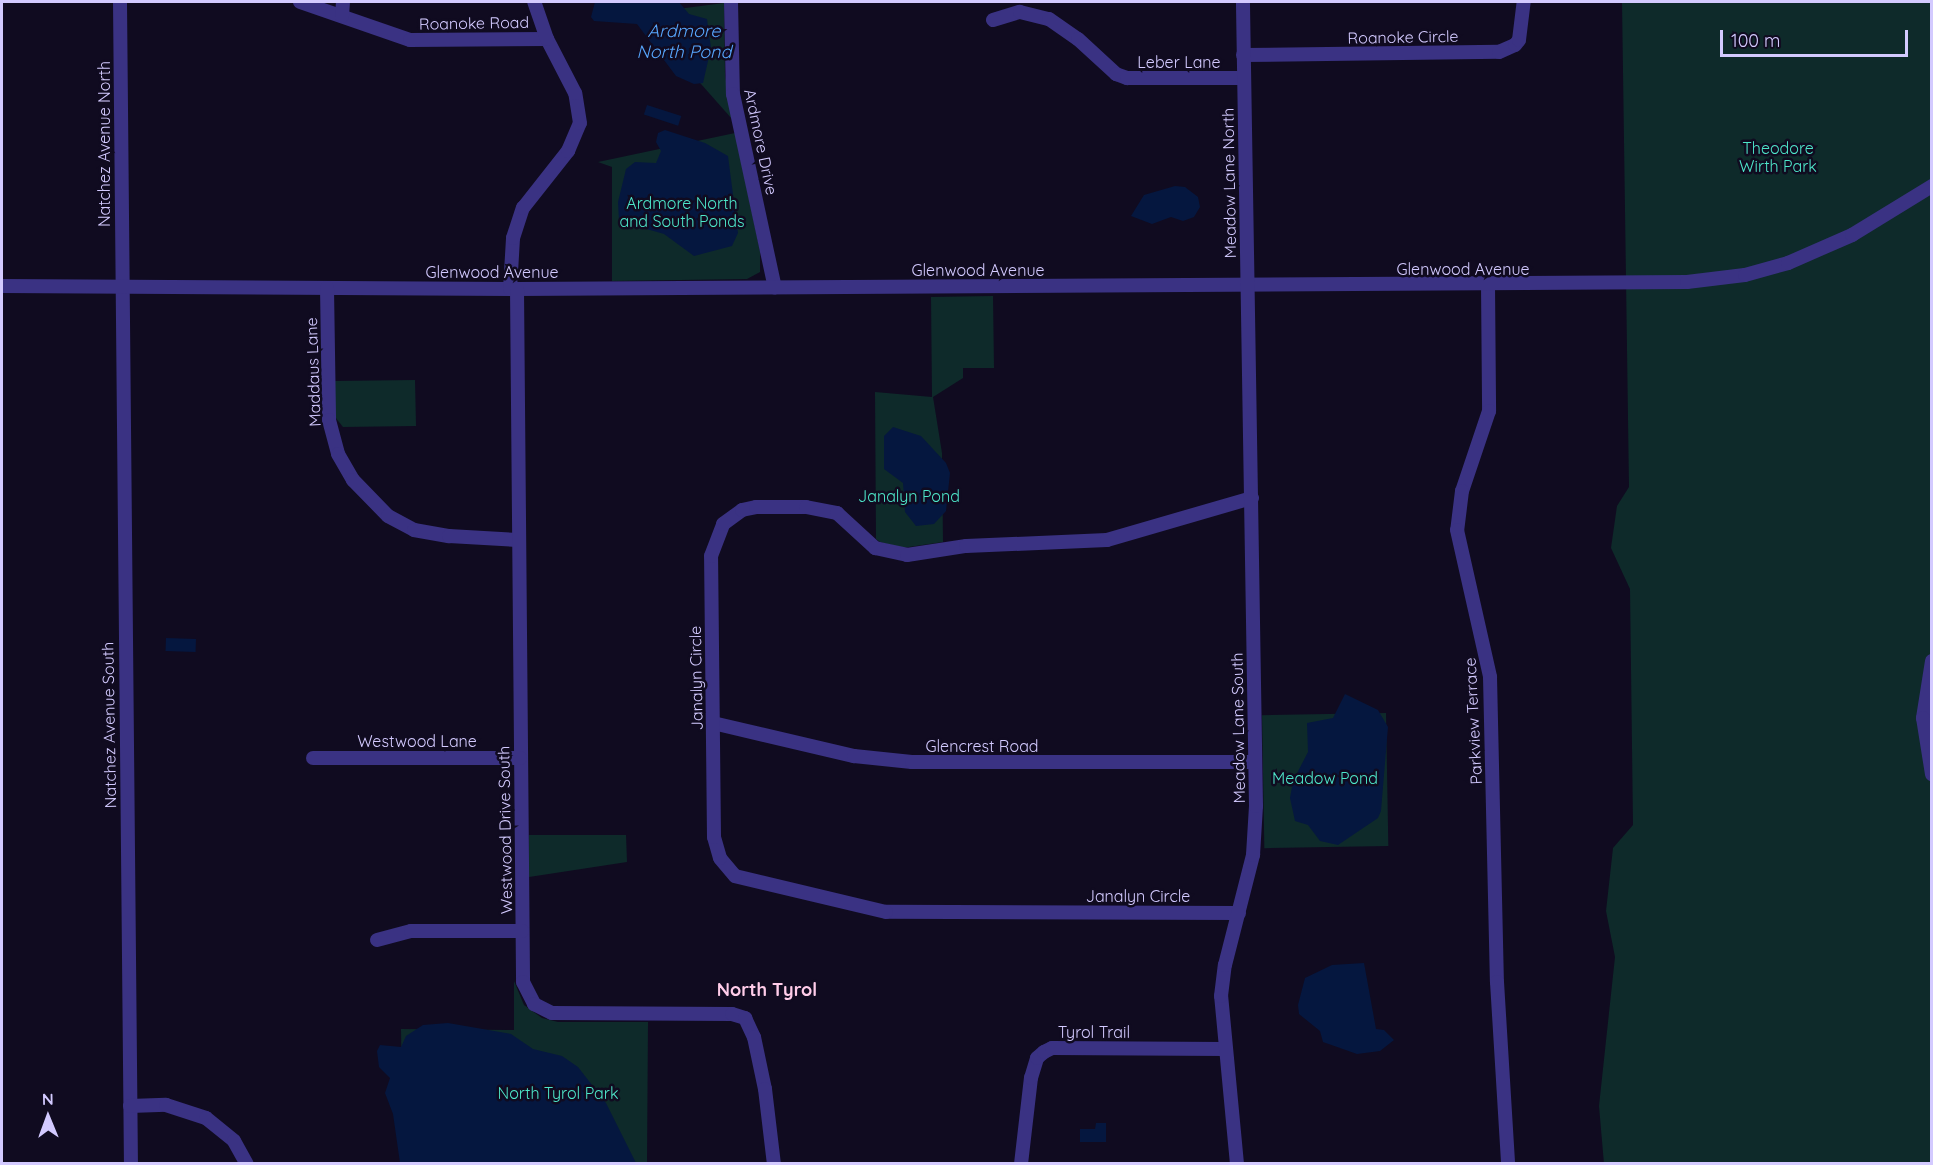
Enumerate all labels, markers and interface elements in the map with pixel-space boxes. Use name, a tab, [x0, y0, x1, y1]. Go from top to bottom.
street label: Roanoke Road	[419, 12, 529, 34]
scale bar	[1723, 18, 1910, 56]
water label: Ardmore North Pond	[637, 21, 731, 63]
street label: Roanoke Circle	[1347, 26, 1459, 48]
text: 100 m	[1731, 29, 1780, 52]
street label: Leber Lane	[1137, 52, 1221, 72]
street label: Natchez Avenue North	[94, 61, 114, 227]
street label: Ardmore Drive	[740, 87, 782, 197]
street label: Meadow Lane North	[1218, 108, 1240, 258]
park label: Theodore Wirth Park	[1739, 138, 1817, 176]
park label: Ardmore North and South Ponds	[619, 193, 745, 231]
street label: Glenwood Avenue	[1396, 259, 1530, 279]
street label: Glenwood Avenue	[911, 260, 1045, 280]
street label: Glenwood Avenue	[425, 262, 559, 282]
street label: Maddaus Lane	[301, 317, 325, 427]
park label: Janalyn Pond	[858, 486, 960, 506]
street label: Janalyn Circle	[685, 626, 707, 730]
street label: Natchez Avenue South	[98, 642, 120, 808]
street label: Meadow Lane South	[1227, 652, 1249, 804]
street label: Parkview Terrace	[1460, 657, 1486, 785]
street label: Westwood Lane	[357, 731, 477, 751]
street label: Glencrest Road	[925, 736, 1039, 756]
street label: Westwood Drive South	[494, 746, 516, 914]
park label: Meadow Pond	[1272, 768, 1378, 788]
street label: Janalyn Circle	[1086, 886, 1190, 906]
district label: North Tyrol	[717, 979, 817, 1001]
street label: Tyrol Trail	[1058, 1022, 1130, 1042]
park label: North Tyrol Park	[497, 1083, 619, 1103]
north arrow	[18, 1087, 78, 1147]
text: N	[42, 1089, 54, 1109]

